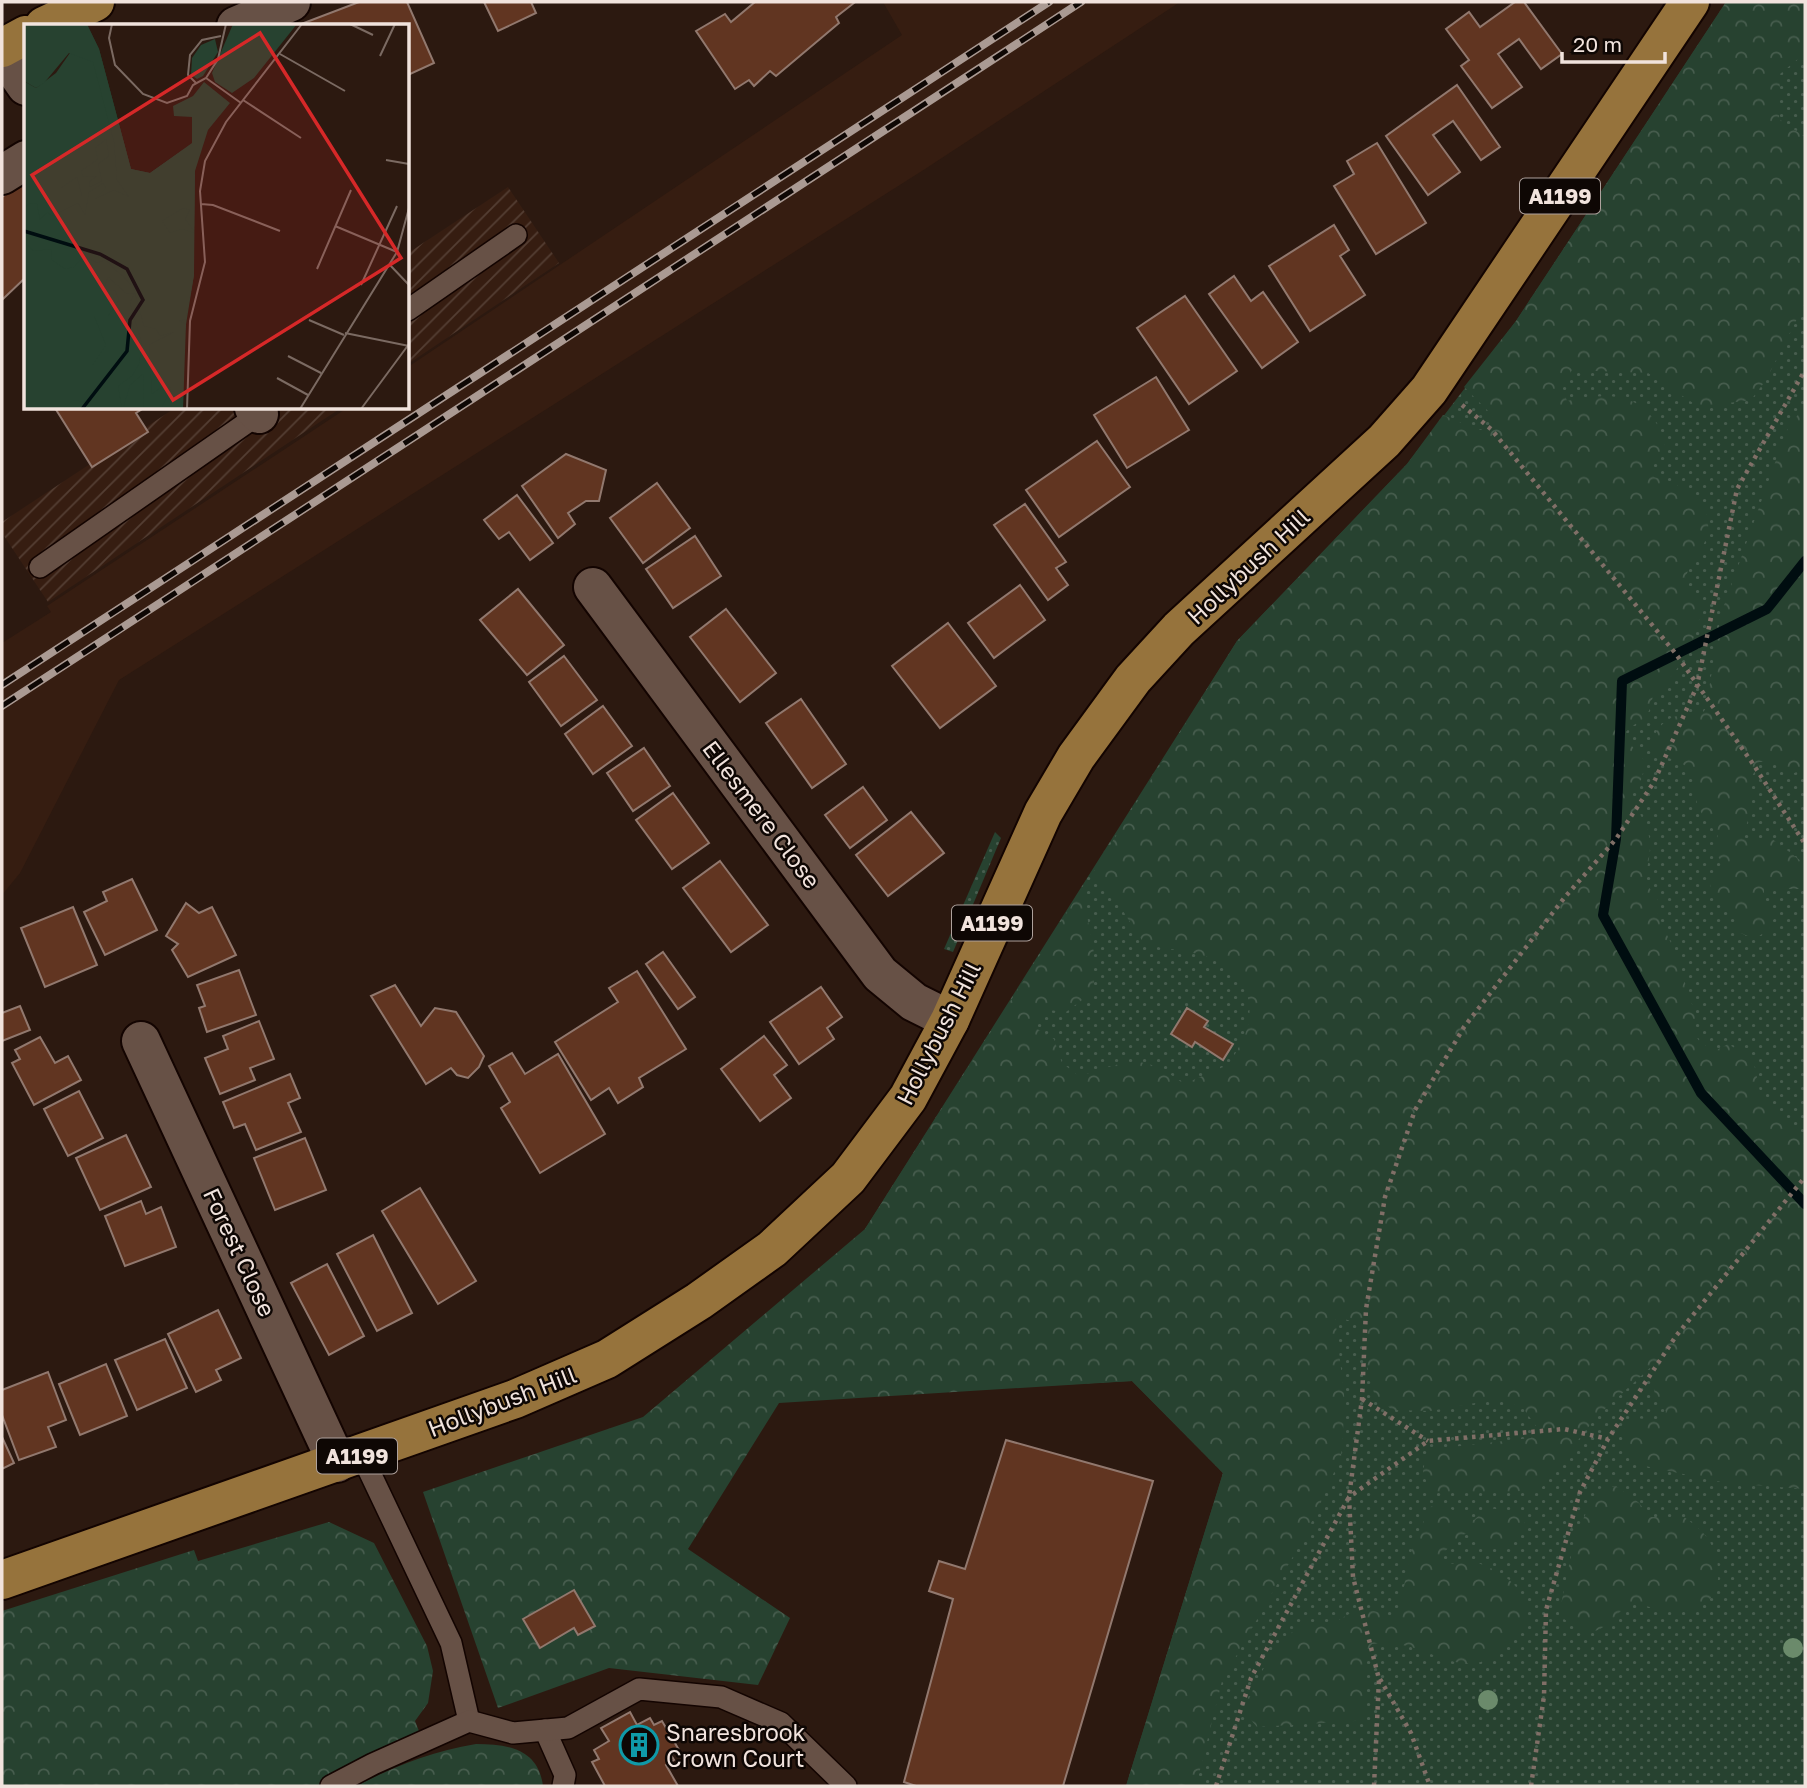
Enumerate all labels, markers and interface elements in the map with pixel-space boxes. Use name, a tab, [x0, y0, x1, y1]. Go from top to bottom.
scale bar	[1562, 21, 1665, 65]
inset map	[24, 24, 410, 410]
text: 20 m	[1573, 31, 1622, 57]
road number: A1199	[1520, 178, 1600, 214]
street label: Hollybush Hill	[1181, 502, 1315, 630]
street label: Ellesmere Close	[697, 735, 827, 893]
road number: A1199	[952, 906, 1032, 940]
street label: Hollybush Hill	[890, 957, 986, 1109]
street label: Forest Close	[198, 1183, 282, 1321]
street label: Hollybush Hill	[424, 1360, 580, 1442]
road number: A1199	[317, 1438, 397, 1474]
place label: Snaresbrook Crown Court	[666, 1718, 806, 1772]
building icon: Snaresbrook Crown Court	[618, 1724, 660, 1766]

